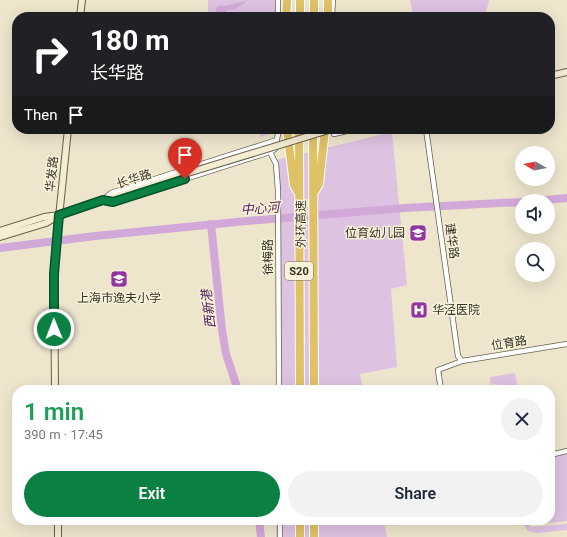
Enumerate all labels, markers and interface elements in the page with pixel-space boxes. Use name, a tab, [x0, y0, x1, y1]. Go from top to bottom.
text: 180 m	[90, 24, 169, 57]
icon: right	[24, 28, 76, 80]
text: 长华路	[90, 62, 144, 83]
icon: arrive	[65, 104, 87, 126]
text: Then	[24, 106, 57, 124]
pin	[168, 138, 202, 179]
icon: arrive	[174, 144, 196, 166]
north arrow	[515, 146, 555, 186]
map controls	[515, 146, 555, 282]
street label: 华发路	[43, 155, 61, 193]
street label: 长华路	[115, 167, 153, 191]
button: sound	[515, 194, 555, 234]
water label: 中心河	[240, 199, 283, 217]
street label: 外环高速	[294, 200, 308, 248]
street label: 建华路	[443, 222, 461, 260]
school or university icon: 位育幼儿园	[408, 223, 428, 243]
place label: 位育幼儿园	[345, 226, 405, 240]
street label: 徐梅路	[261, 239, 275, 275]
button: search	[515, 242, 555, 282]
road number: S20	[285, 262, 313, 280]
school or university icon: 上海市逸夫小学	[109, 269, 129, 289]
water label: 西新港	[198, 287, 218, 329]
place label: 上海市逸夫小学	[77, 291, 161, 305]
hospital icon: 华泾医院	[409, 300, 429, 320]
place label: 华泾医院	[432, 303, 480, 317]
position arrow	[33, 308, 75, 350]
street label: 位育路	[490, 333, 528, 353]
text: 1 min	[24, 398, 84, 426]
button: close	[501, 398, 543, 440]
text: 390 m · 17:45	[24, 427, 103, 442]
button: Exit	[24, 471, 280, 517]
button: Share	[288, 471, 543, 517]

